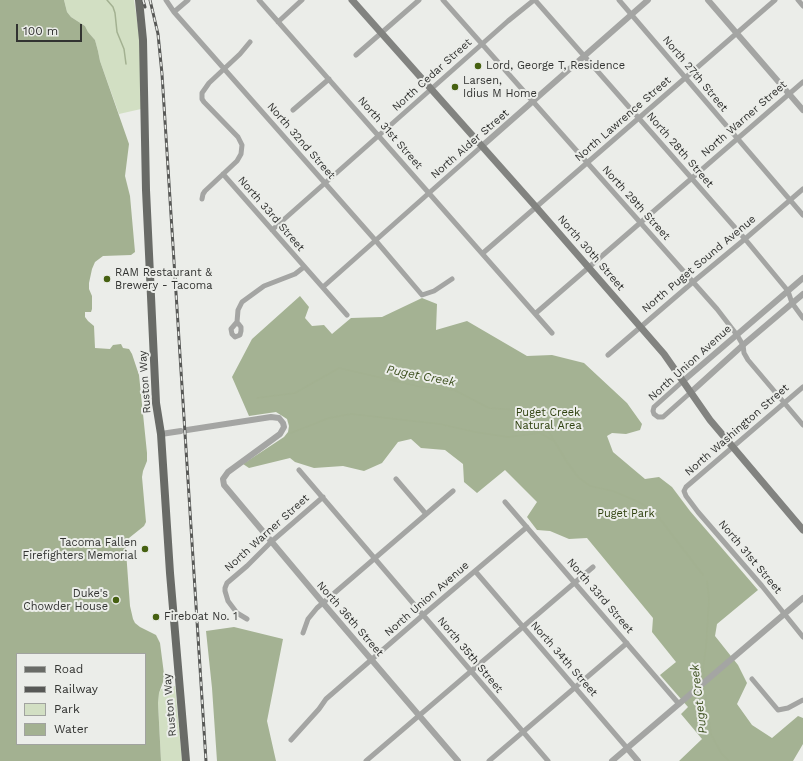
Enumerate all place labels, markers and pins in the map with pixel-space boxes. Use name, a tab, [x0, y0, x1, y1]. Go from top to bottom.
place label: Lord, George T, Residence	[486, 59, 625, 73]
marker: Lord, George T, Residence	[473, 61, 483, 71]
place label: Larsen, Idius M Home	[463, 74, 537, 100]
marker: Larsen, Idius M Home	[450, 82, 460, 92]
place label: RAM Restaurant & Brewery - Tacoma	[115, 266, 213, 292]
marker: RAM Restaurant & Brewery - Tacoma	[102, 274, 112, 284]
place label: Tacoma Fallen Firefighters Memorial	[22, 536, 137, 562]
marker: Tacoma Fallen Firefighters Memorial	[140, 544, 150, 554]
place label: Duke's Chowder House	[23, 587, 108, 613]
marker: Duke's Chowder House	[111, 595, 121, 605]
place label: Fireboat No. 1	[164, 610, 237, 624]
marker: Fireboat No. 1	[151, 612, 161, 622]

